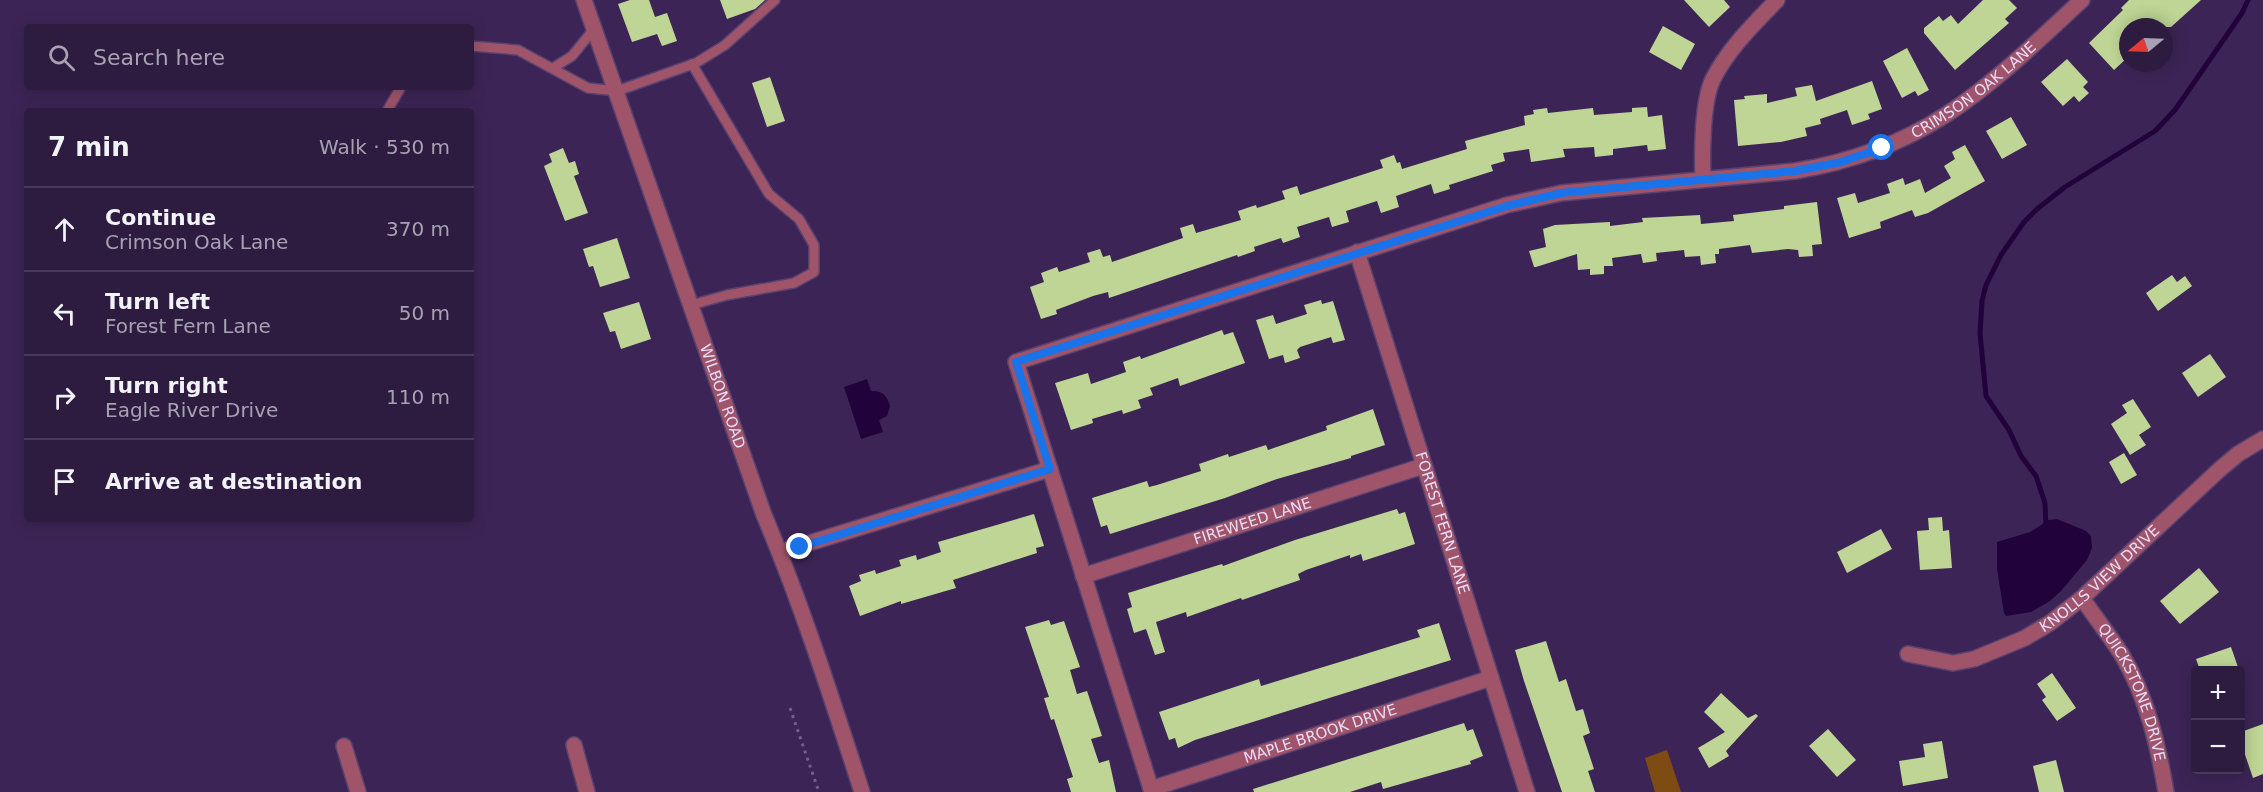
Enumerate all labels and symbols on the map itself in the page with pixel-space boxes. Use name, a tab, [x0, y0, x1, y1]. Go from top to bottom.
north arrow	[2119, 18, 2173, 72]
street label: CRIMSON OAK LANE	[1908, 38, 2040, 142]
route start	[1868, 134, 1894, 160]
street label: WILBON ROAD	[696, 342, 749, 451]
street label: FOREST FERN LANE	[1411, 450, 1473, 596]
street label: FIREWEED LANE	[1191, 494, 1314, 549]
street label: KNOLLS VIEW DRIVE	[2036, 521, 2163, 636]
route end	[786, 533, 812, 559]
street label: QUICKSTONE DRIVE	[2094, 620, 2169, 763]
street label: MAPLE BROOK DRIVE	[1241, 700, 1399, 767]

